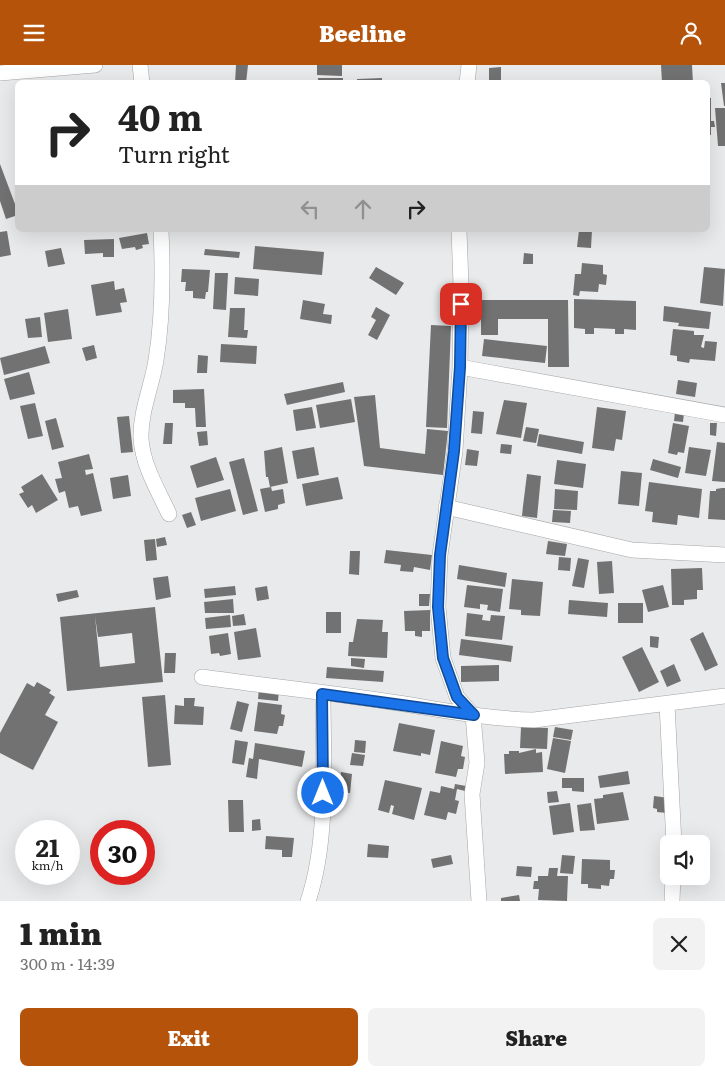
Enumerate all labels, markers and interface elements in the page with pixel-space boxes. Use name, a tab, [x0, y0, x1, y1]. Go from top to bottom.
text: Beeline	[319, 16, 406, 49]
icon: menu	[20, 19, 48, 47]
icon: person	[677, 19, 705, 47]
text: 40 m	[118, 90, 203, 142]
icon: right	[35, 100, 100, 165]
text: Turn right	[118, 137, 230, 170]
icon: left	[296, 195, 324, 223]
icon: ahead	[349, 195, 377, 223]
icon: right	[402, 195, 430, 223]
pin	[440, 283, 482, 325]
icon: arrive	[447, 290, 475, 318]
position arrow	[296, 766, 348, 818]
speed limit sign: 30	[90, 820, 155, 885]
text: 21	[36, 828, 59, 865]
map controls	[660, 835, 710, 885]
button: sound	[660, 835, 710, 885]
text: km/h	[32, 856, 63, 874]
text: 1 min	[20, 910, 102, 954]
button: close	[653, 918, 705, 970]
text: 300 m · 14:39	[20, 951, 115, 975]
button: Exit	[20, 1008, 358, 1066]
button: Share	[368, 1008, 705, 1066]

